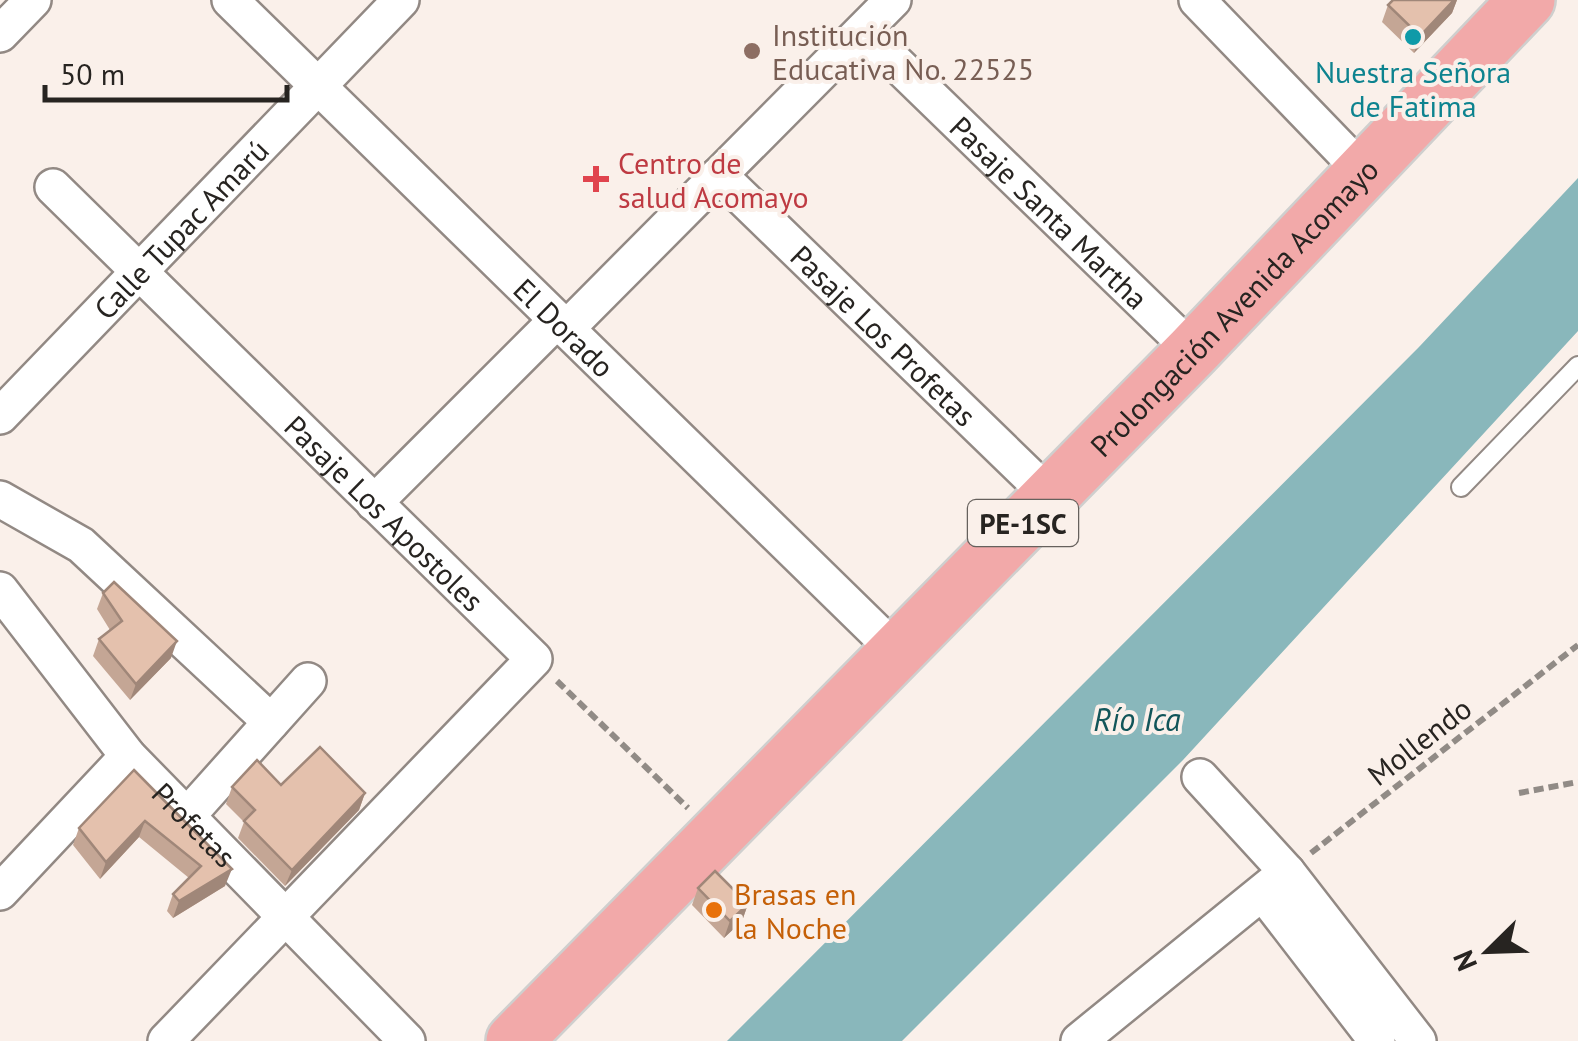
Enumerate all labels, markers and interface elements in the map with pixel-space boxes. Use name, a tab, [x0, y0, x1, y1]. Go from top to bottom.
place label: Institución Educativa No. 22525	[772, 15, 1034, 88]
marker: Nuestra Señora de Fatima	[1402, 26, 1424, 48]
scale bar	[45, 40, 288, 102]
marker: Institución Educativa No. 22525	[741, 40, 763, 62]
place label: Nuestra Señora de Fatima	[1315, 52, 1511, 125]
text: 50 m	[60, 54, 125, 93]
street label: Pasaje Santa Martha	[942, 107, 1157, 317]
street label: Calle Tupac Amarú	[85, 131, 276, 327]
place label: Centro de salud Acomayo	[618, 143, 809, 216]
street label: Prolongación Avenida Acomayo	[1081, 150, 1386, 464]
marker: Centro de salud Acomayo	[583, 166, 609, 192]
street label: Pasaje Los Profetas	[783, 236, 985, 434]
street label: El Dorado	[506, 269, 623, 385]
street label: Pasaje Los Apostoles	[277, 406, 493, 619]
road number: PE-1SC	[968, 500, 1078, 546]
street label: Mollendo	[1359, 688, 1479, 794]
water label: Río Ica	[1093, 698, 1181, 740]
street label: Profetas	[144, 773, 245, 875]
place label: Brasas en la Noche	[734, 874, 856, 947]
marker: Brasas en la Noche	[703, 899, 725, 921]
north arrow	[1438, 901, 1538, 1001]
text: N	[1444, 945, 1485, 977]

